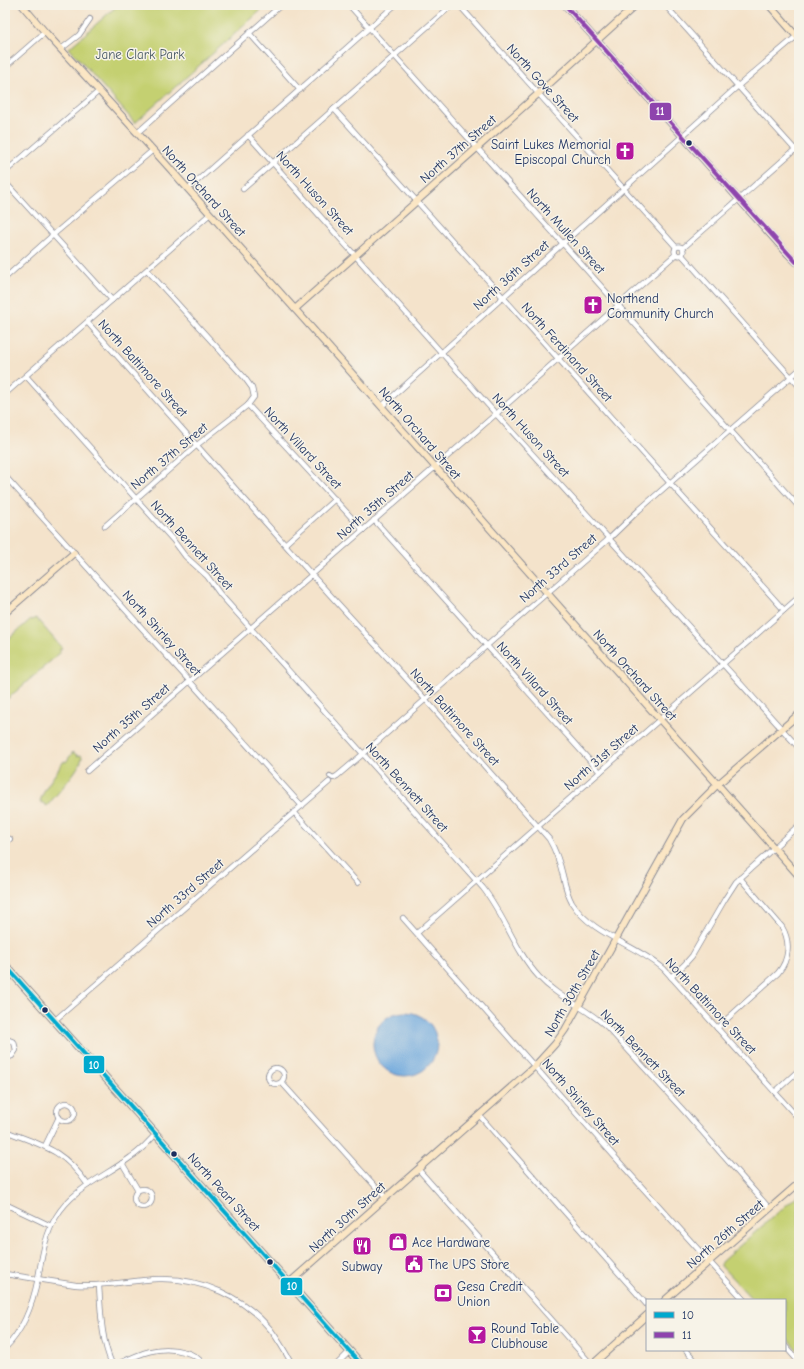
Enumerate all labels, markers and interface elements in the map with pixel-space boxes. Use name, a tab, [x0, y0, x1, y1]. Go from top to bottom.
street label: North Gove Street	[504, 41, 583, 126]
park label: Jane Clark Park	[96, 47, 185, 62]
line badge: 11	[649, 102, 672, 121]
text: 11	[656, 105, 664, 118]
street label: North 37th Street	[417, 111, 500, 186]
place label: Saint Lukes Memorial Episcopal Church	[491, 137, 611, 167]
unlabelled marker	[684, 138, 694, 148]
church icon: Saint Lukes Memorial Episcopal Church	[614, 140, 636, 162]
street label: North Orchard Street	[159, 142, 250, 241]
street label: North Huson Street	[273, 148, 358, 239]
street label: North Mullen Street	[524, 185, 609, 278]
street label: North 36th Street	[470, 236, 553, 313]
place label: Northend Community Church	[607, 291, 714, 321]
church icon: Northend Community Church	[582, 294, 604, 316]
street label: North Ferdinand Street	[518, 299, 616, 406]
street label: North Baltimore Street	[95, 316, 192, 421]
street label: North Orchard Street	[376, 384, 465, 483]
street label: North Huson Street	[489, 390, 574, 481]
street label: North Villard Street	[261, 404, 346, 493]
street label: North 37th Street	[127, 419, 212, 493]
street label: North 35th Street	[334, 467, 417, 542]
street label: North Bennett Street	[148, 497, 237, 594]
street label: North 33rd Street	[516, 530, 601, 606]
street label: North Shirley Street	[120, 587, 205, 680]
street label: North Orchard Street	[590, 626, 681, 725]
street label: North Villard Street	[494, 638, 577, 729]
street label: North Baltimore Street	[407, 665, 504, 770]
street label: North 35th Street	[90, 680, 173, 755]
street label: North 31st Street	[561, 720, 642, 793]
street label: North Bennett Street	[363, 739, 452, 836]
street label: North 33rd Street	[143, 855, 228, 931]
street label: North 30th Street	[541, 946, 604, 1039]
street label: North Baltimore Street	[663, 955, 760, 1058]
unlabelled marker	[40, 1005, 50, 1015]
street label: North Bennett Street	[598, 1006, 689, 1101]
line badge: 10	[83, 1055, 105, 1074]
street label: North Shirley Street	[539, 1056, 624, 1149]
text: 10	[89, 1059, 99, 1072]
unlabelled marker	[169, 1149, 179, 1159]
street label: North Pearl Street	[185, 1150, 264, 1235]
street label: North 30th Street	[306, 1178, 389, 1255]
street label: North 26th Street	[683, 1196, 768, 1271]
shop icon: Ace Hardware	[387, 1231, 409, 1253]
restaurant icon: Subway	[351, 1235, 373, 1257]
place label: Ace Hardware	[412, 1235, 491, 1250]
public building icon: The UPS Store	[403, 1253, 425, 1275]
unlabelled marker	[265, 1257, 275, 1267]
place label: The UPS Store	[428, 1257, 510, 1272]
place label: Subway	[342, 1259, 383, 1274]
line badge: 10	[280, 1277, 303, 1296]
place label: Gesa Credit Union	[457, 1279, 523, 1309]
text: 10	[287, 1280, 297, 1293]
bank icon: Gesa Credit Union	[432, 1282, 454, 1304]
legend	[646, 1299, 786, 1351]
text: 10	[682, 1308, 694, 1322]
place label: Round Table Clubhouse	[491, 1321, 560, 1351]
bar icon: Round Table Clubhouse	[466, 1324, 488, 1346]
text: 11	[682, 1328, 692, 1342]

